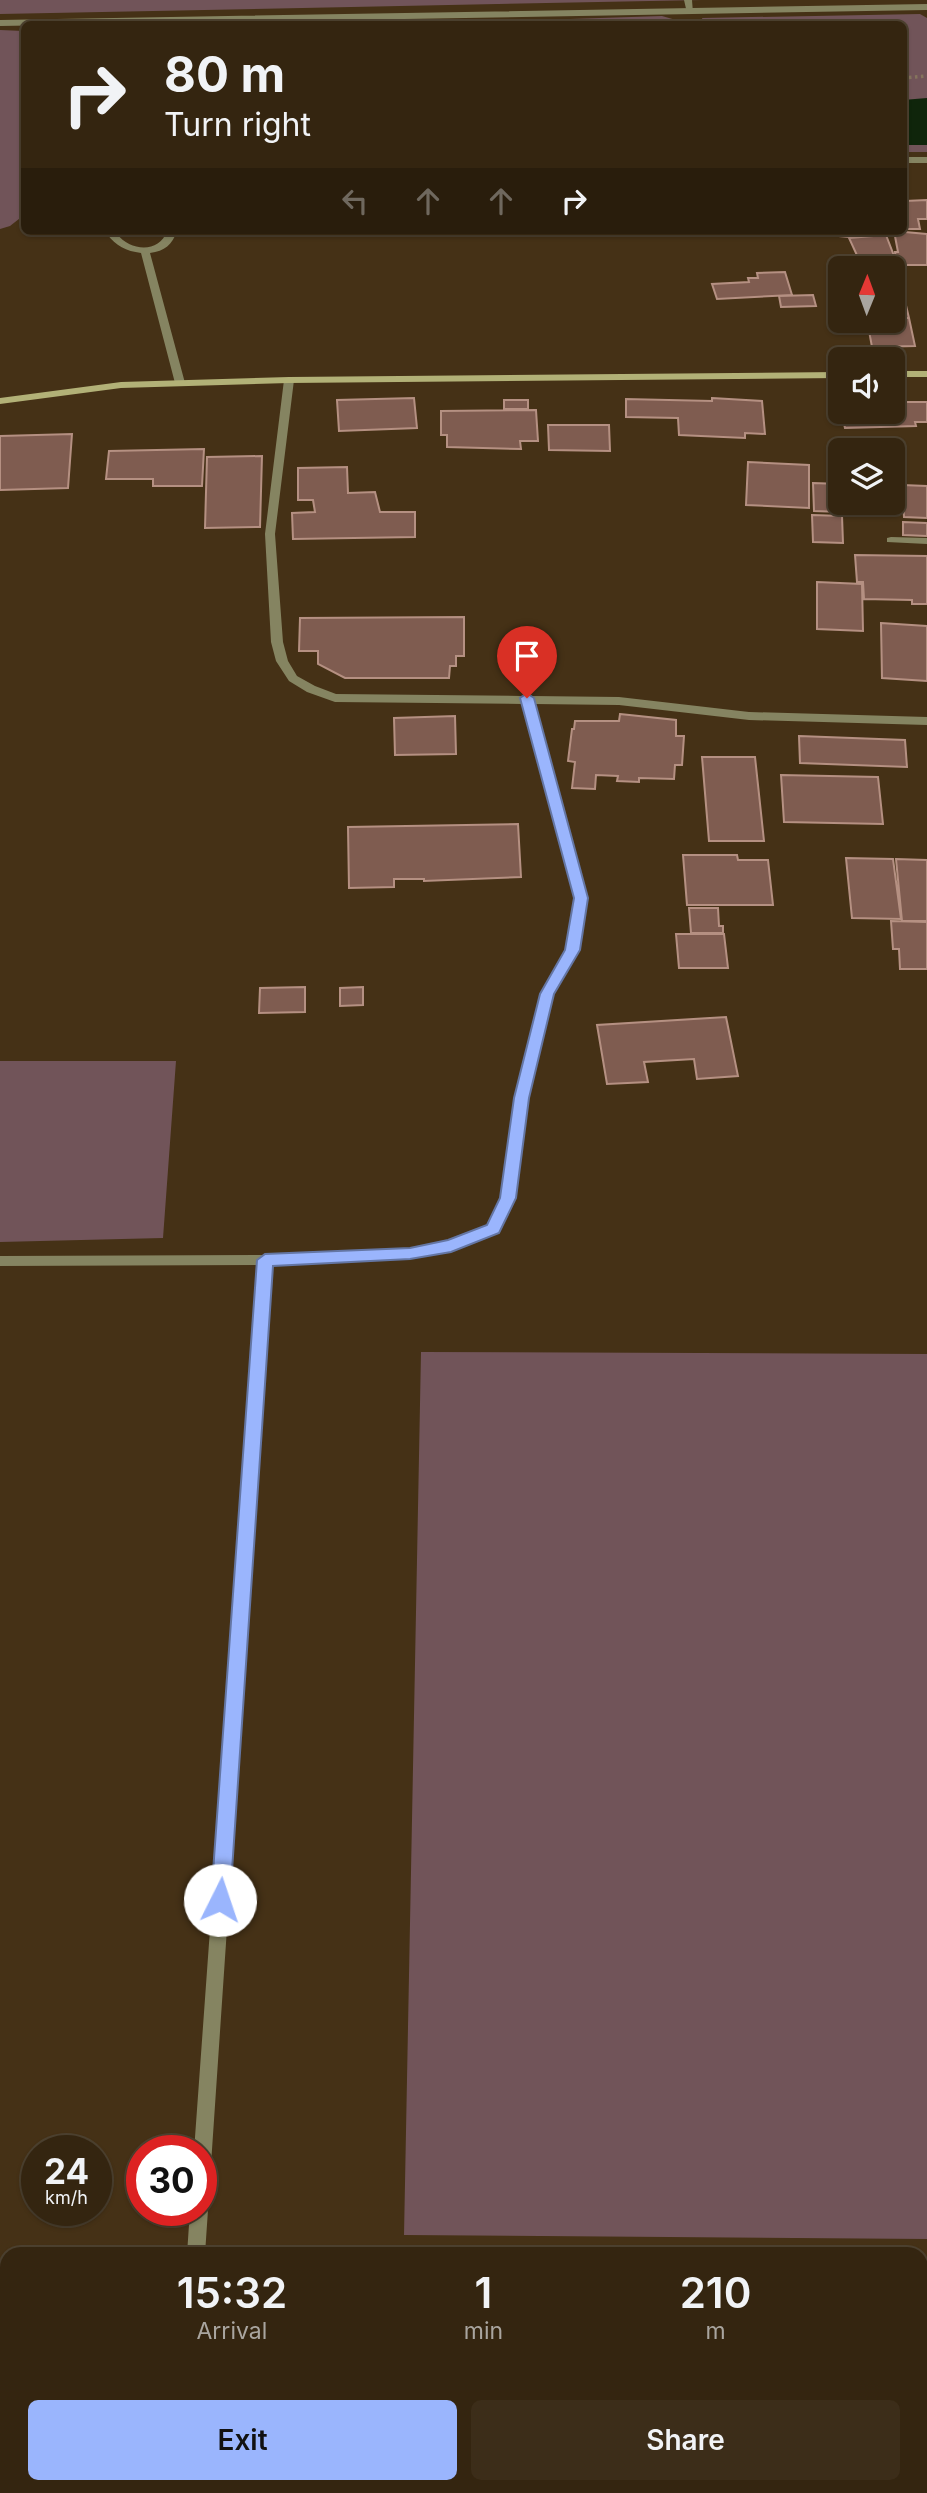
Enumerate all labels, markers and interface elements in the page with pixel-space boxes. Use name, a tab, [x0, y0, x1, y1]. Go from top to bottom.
text: 80 m	[164, 45, 285, 104]
icon: right	[49, 49, 140, 140]
text: Turn right	[164, 105, 311, 144]
icon: left	[336, 182, 374, 220]
icon: ahead	[409, 182, 447, 220]
icon: ahead	[482, 182, 520, 220]
icon: right	[555, 182, 593, 220]
north arrow	[828, 256, 905, 332]
map controls	[828, 256, 905, 515]
button: sound	[828, 347, 905, 424]
button: layers	[828, 438, 905, 515]
pin	[497, 626, 557, 698]
icon: arrive	[508, 637, 546, 675]
position arrow	[183, 1863, 257, 1937]
speed limit sign: 30	[126, 2135, 217, 2226]
text: 24	[44, 2150, 89, 2192]
text: km/h	[45, 2187, 88, 2208]
text: 15:32	[177, 2267, 287, 2318]
text: 1	[475, 2267, 492, 2318]
text: 210	[680, 2267, 751, 2318]
text: Arrival	[196, 2317, 267, 2345]
text: min	[464, 2317, 503, 2345]
text: m	[705, 2317, 726, 2345]
button: Exit	[28, 2400, 457, 2480]
button: Share	[471, 2400, 900, 2480]

